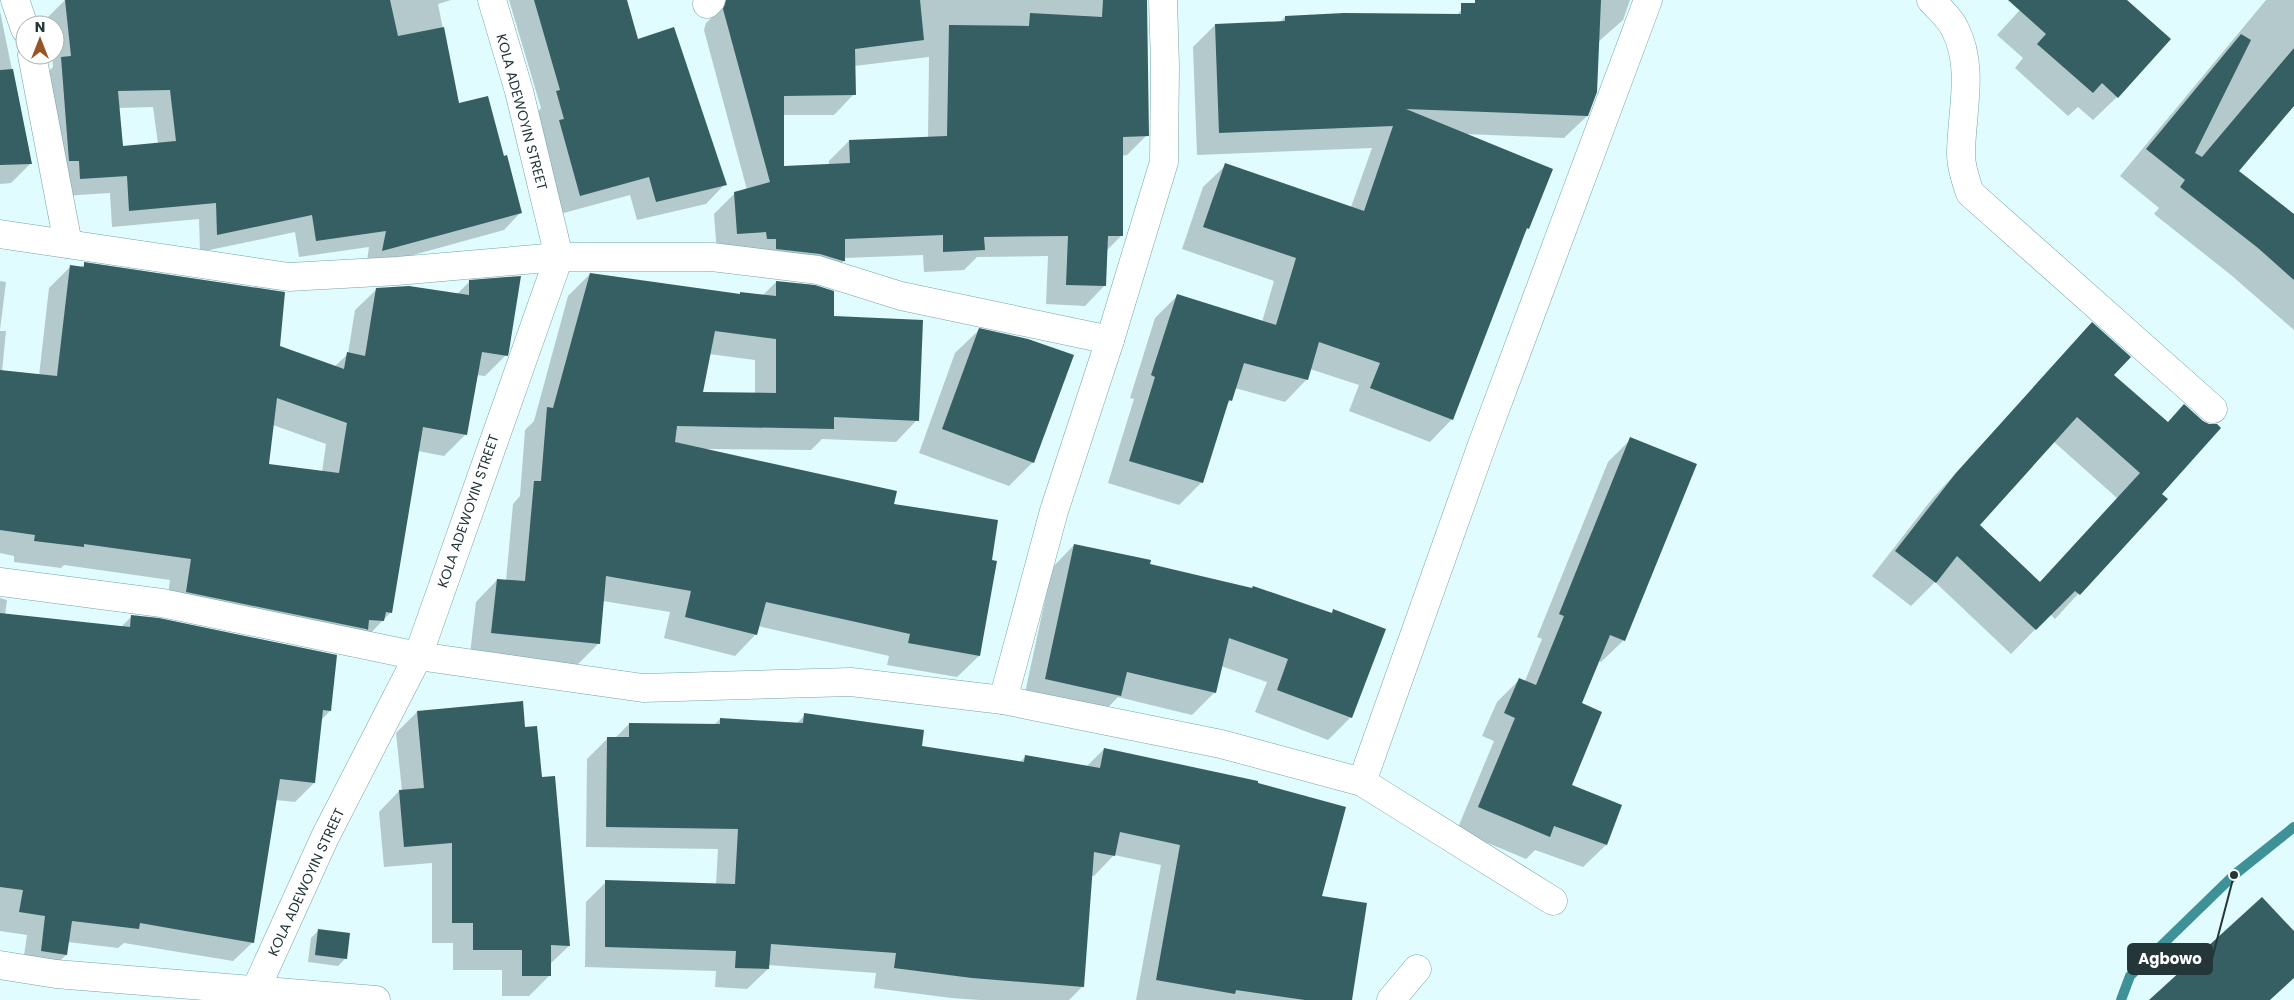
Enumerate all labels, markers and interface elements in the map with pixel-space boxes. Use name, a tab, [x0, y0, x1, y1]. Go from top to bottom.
north arrow	[15, 15, 65, 65]
text: N	[35, 17, 45, 37]
street label: KOLA ADEWOYIN STREET	[491, 32, 553, 193]
street label: KOLA ADEWOYIN STREET	[432, 431, 504, 590]
street label: KOLA ADEWOYIN STREET	[263, 804, 349, 959]
callout: Agbowo	[2128, 944, 2212, 974]
text: Agbowo	[2138, 948, 2202, 969]

